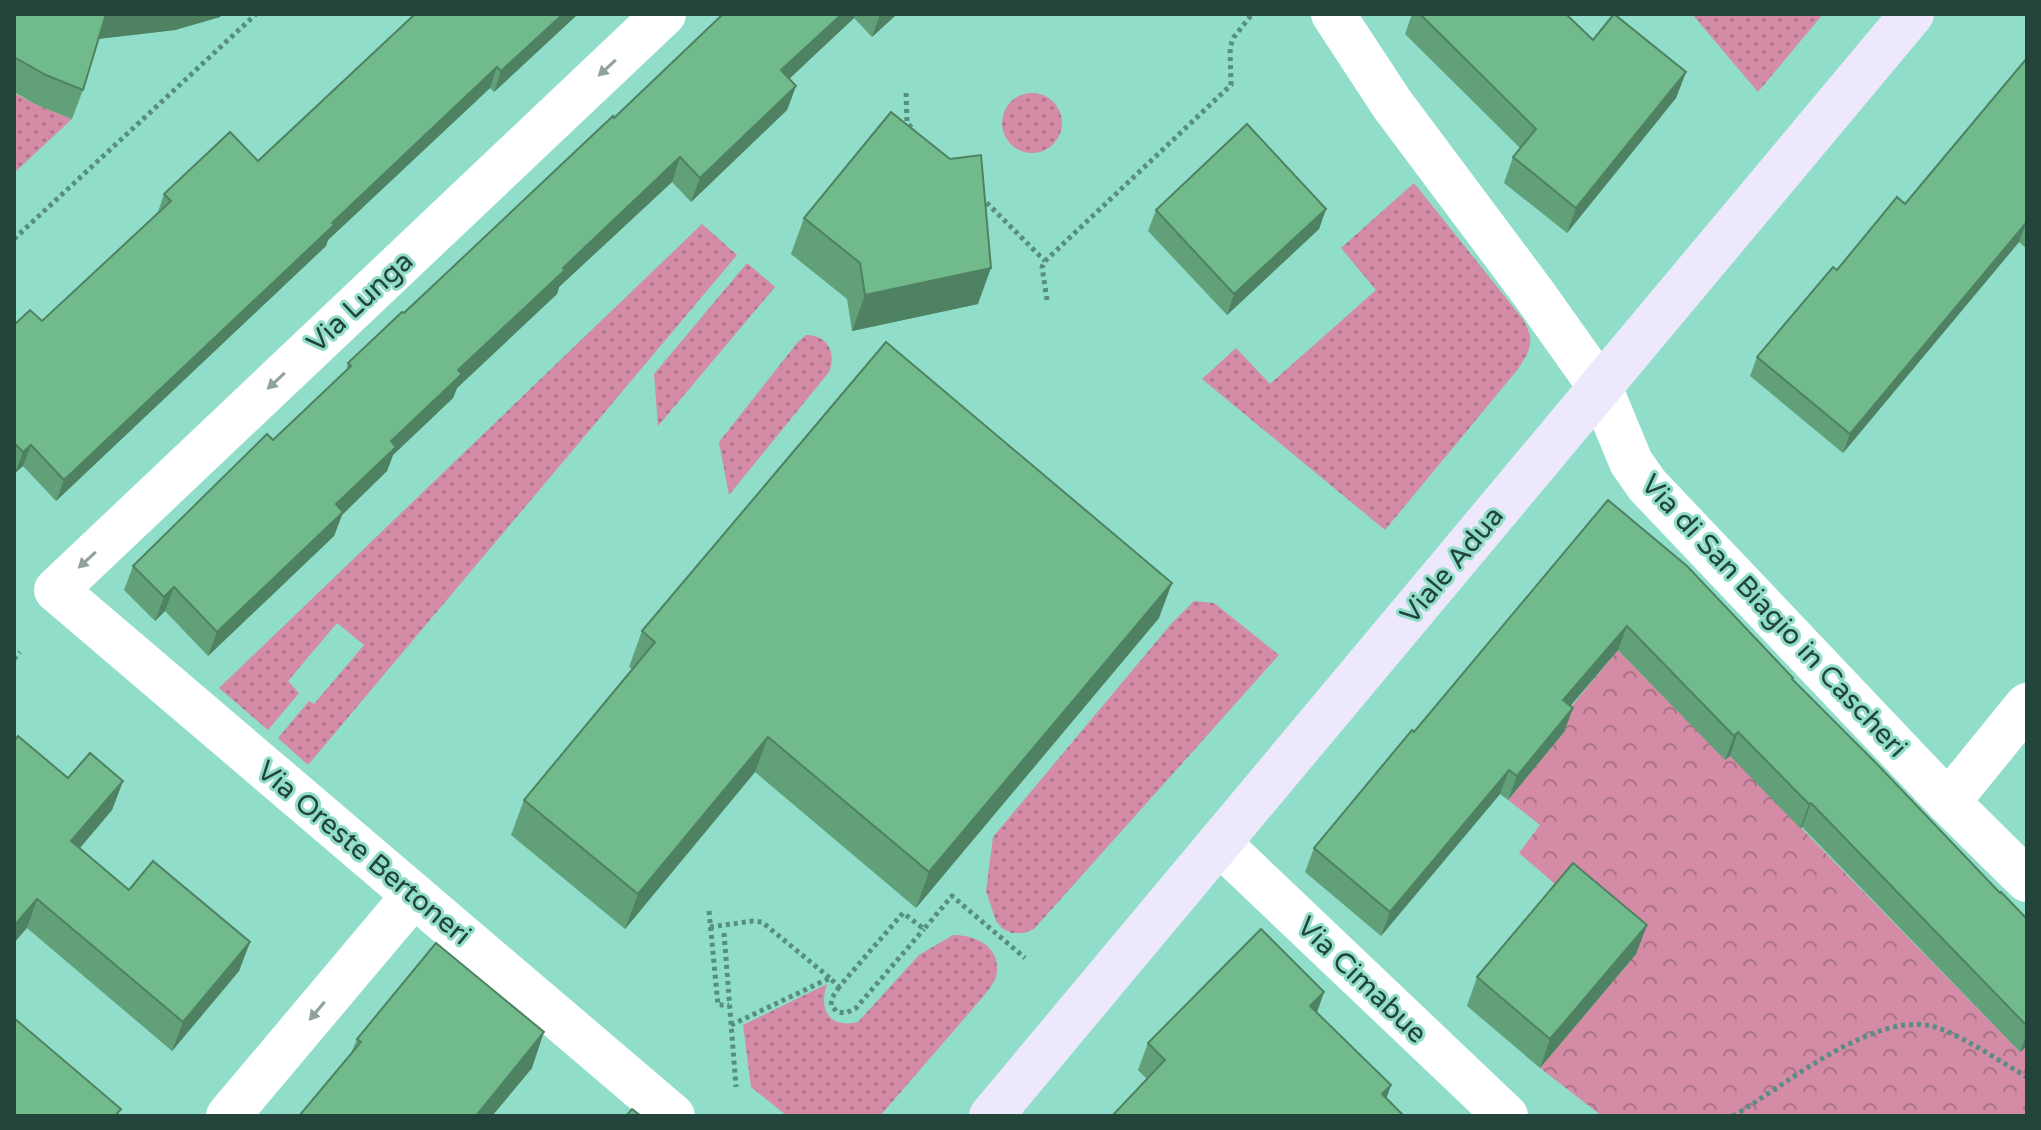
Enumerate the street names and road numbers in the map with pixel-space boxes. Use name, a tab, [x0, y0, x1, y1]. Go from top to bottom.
street label: Via Lunga	[300, 244, 420, 360]
street label: Via di San Biagio in Cascheri	[1634, 467, 1914, 765]
street label: Viale Adua	[1393, 499, 1511, 631]
street label: Via Oreste Bertoneri	[250, 754, 478, 952]
street label: Via Cimabue	[1290, 910, 1434, 1050]

